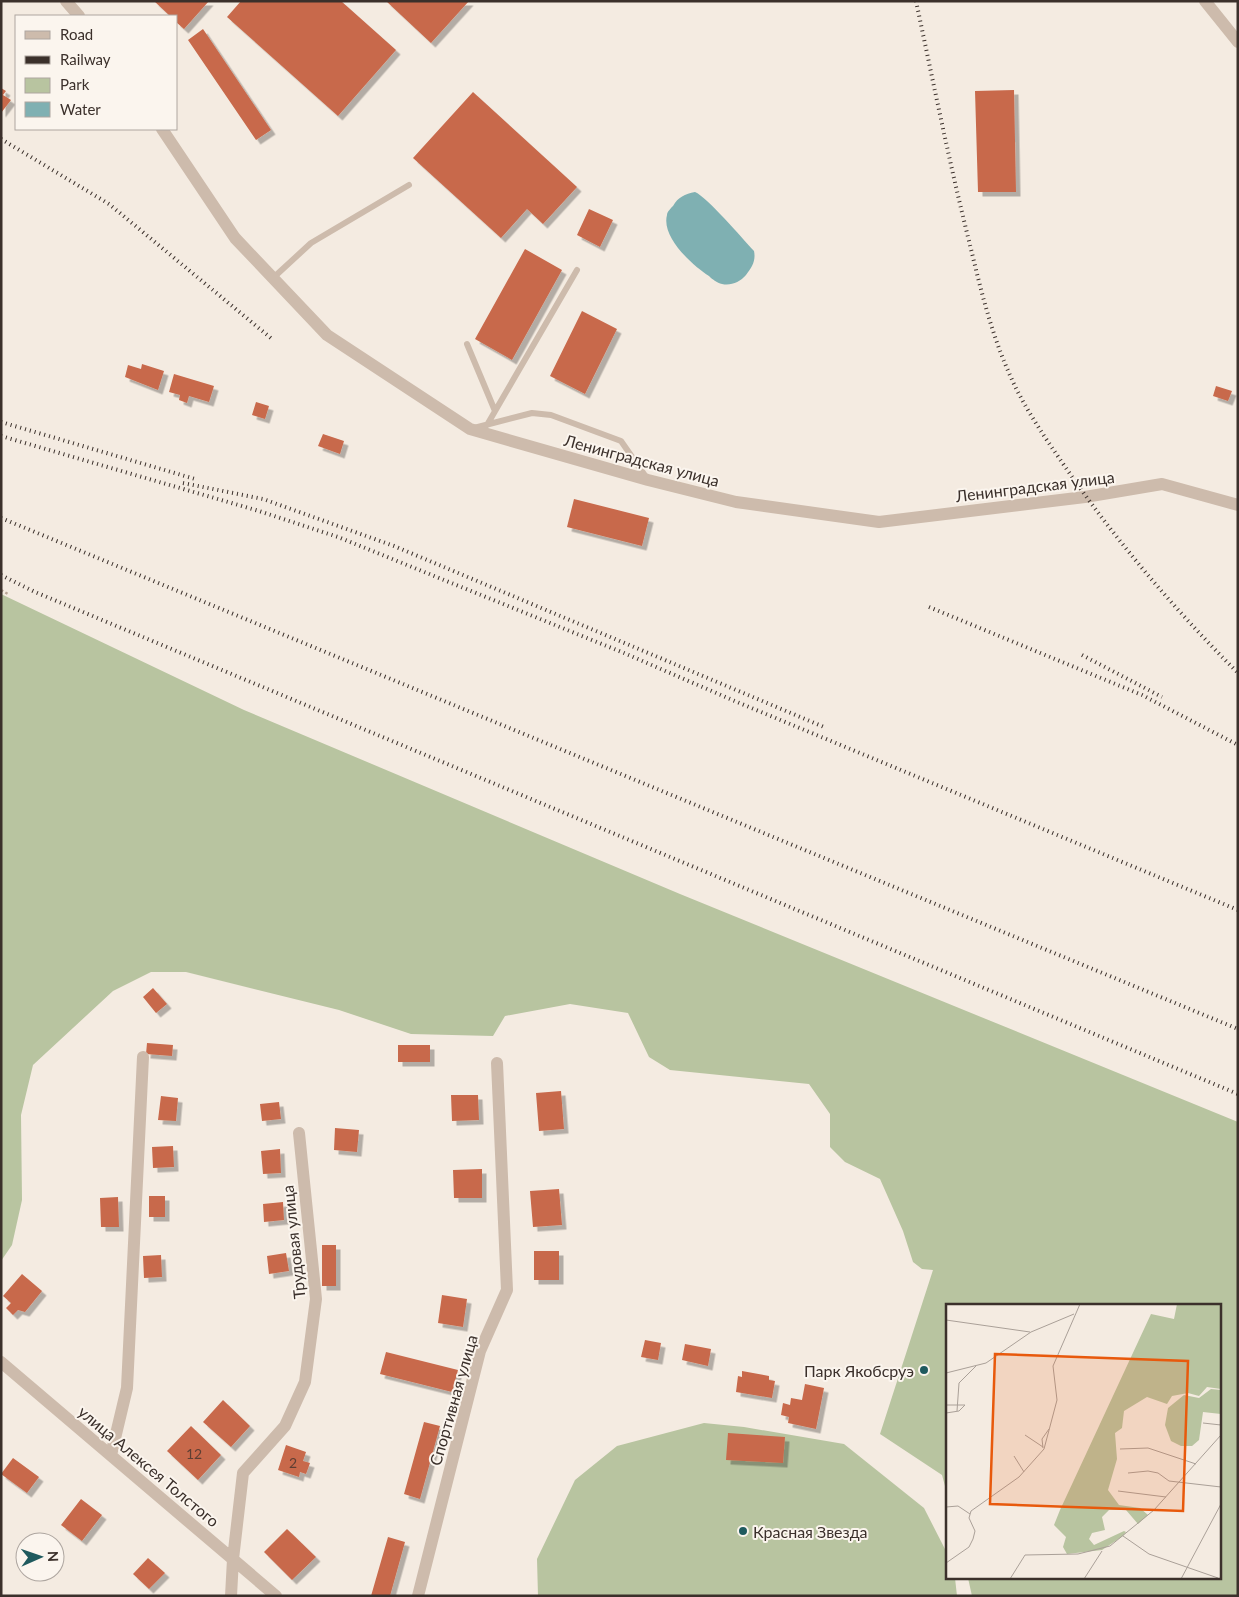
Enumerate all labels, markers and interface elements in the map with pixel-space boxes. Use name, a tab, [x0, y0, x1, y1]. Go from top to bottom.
legend	[15, 15, 178, 130]
text: Road	[60, 25, 93, 43]
text: Railway	[60, 50, 111, 68]
text: Park	[60, 75, 90, 93]
text: Water	[60, 100, 101, 118]
street label: Ленинградская улица	[561, 430, 722, 490]
street label: Ленинградская улица	[954, 467, 1115, 505]
street label: Трудовая улица	[278, 1184, 308, 1300]
inset map	[946, 1304, 1222, 1580]
street label: Спортивная улица	[425, 1332, 481, 1468]
place label: Парк Якобсруэ	[804, 1361, 914, 1380]
marker: Парк Якобсруэ	[918, 1364, 930, 1376]
street label: улица Алексея Толстого	[75, 1402, 223, 1530]
house number: 12	[186, 1445, 202, 1462]
house number: 2	[289, 1454, 297, 1471]
place label: Красная Звезда	[753, 1522, 868, 1541]
marker: Красная Звезда	[737, 1525, 749, 1537]
north arrow	[15, 1532, 65, 1582]
text: N	[45, 1551, 62, 1562]

